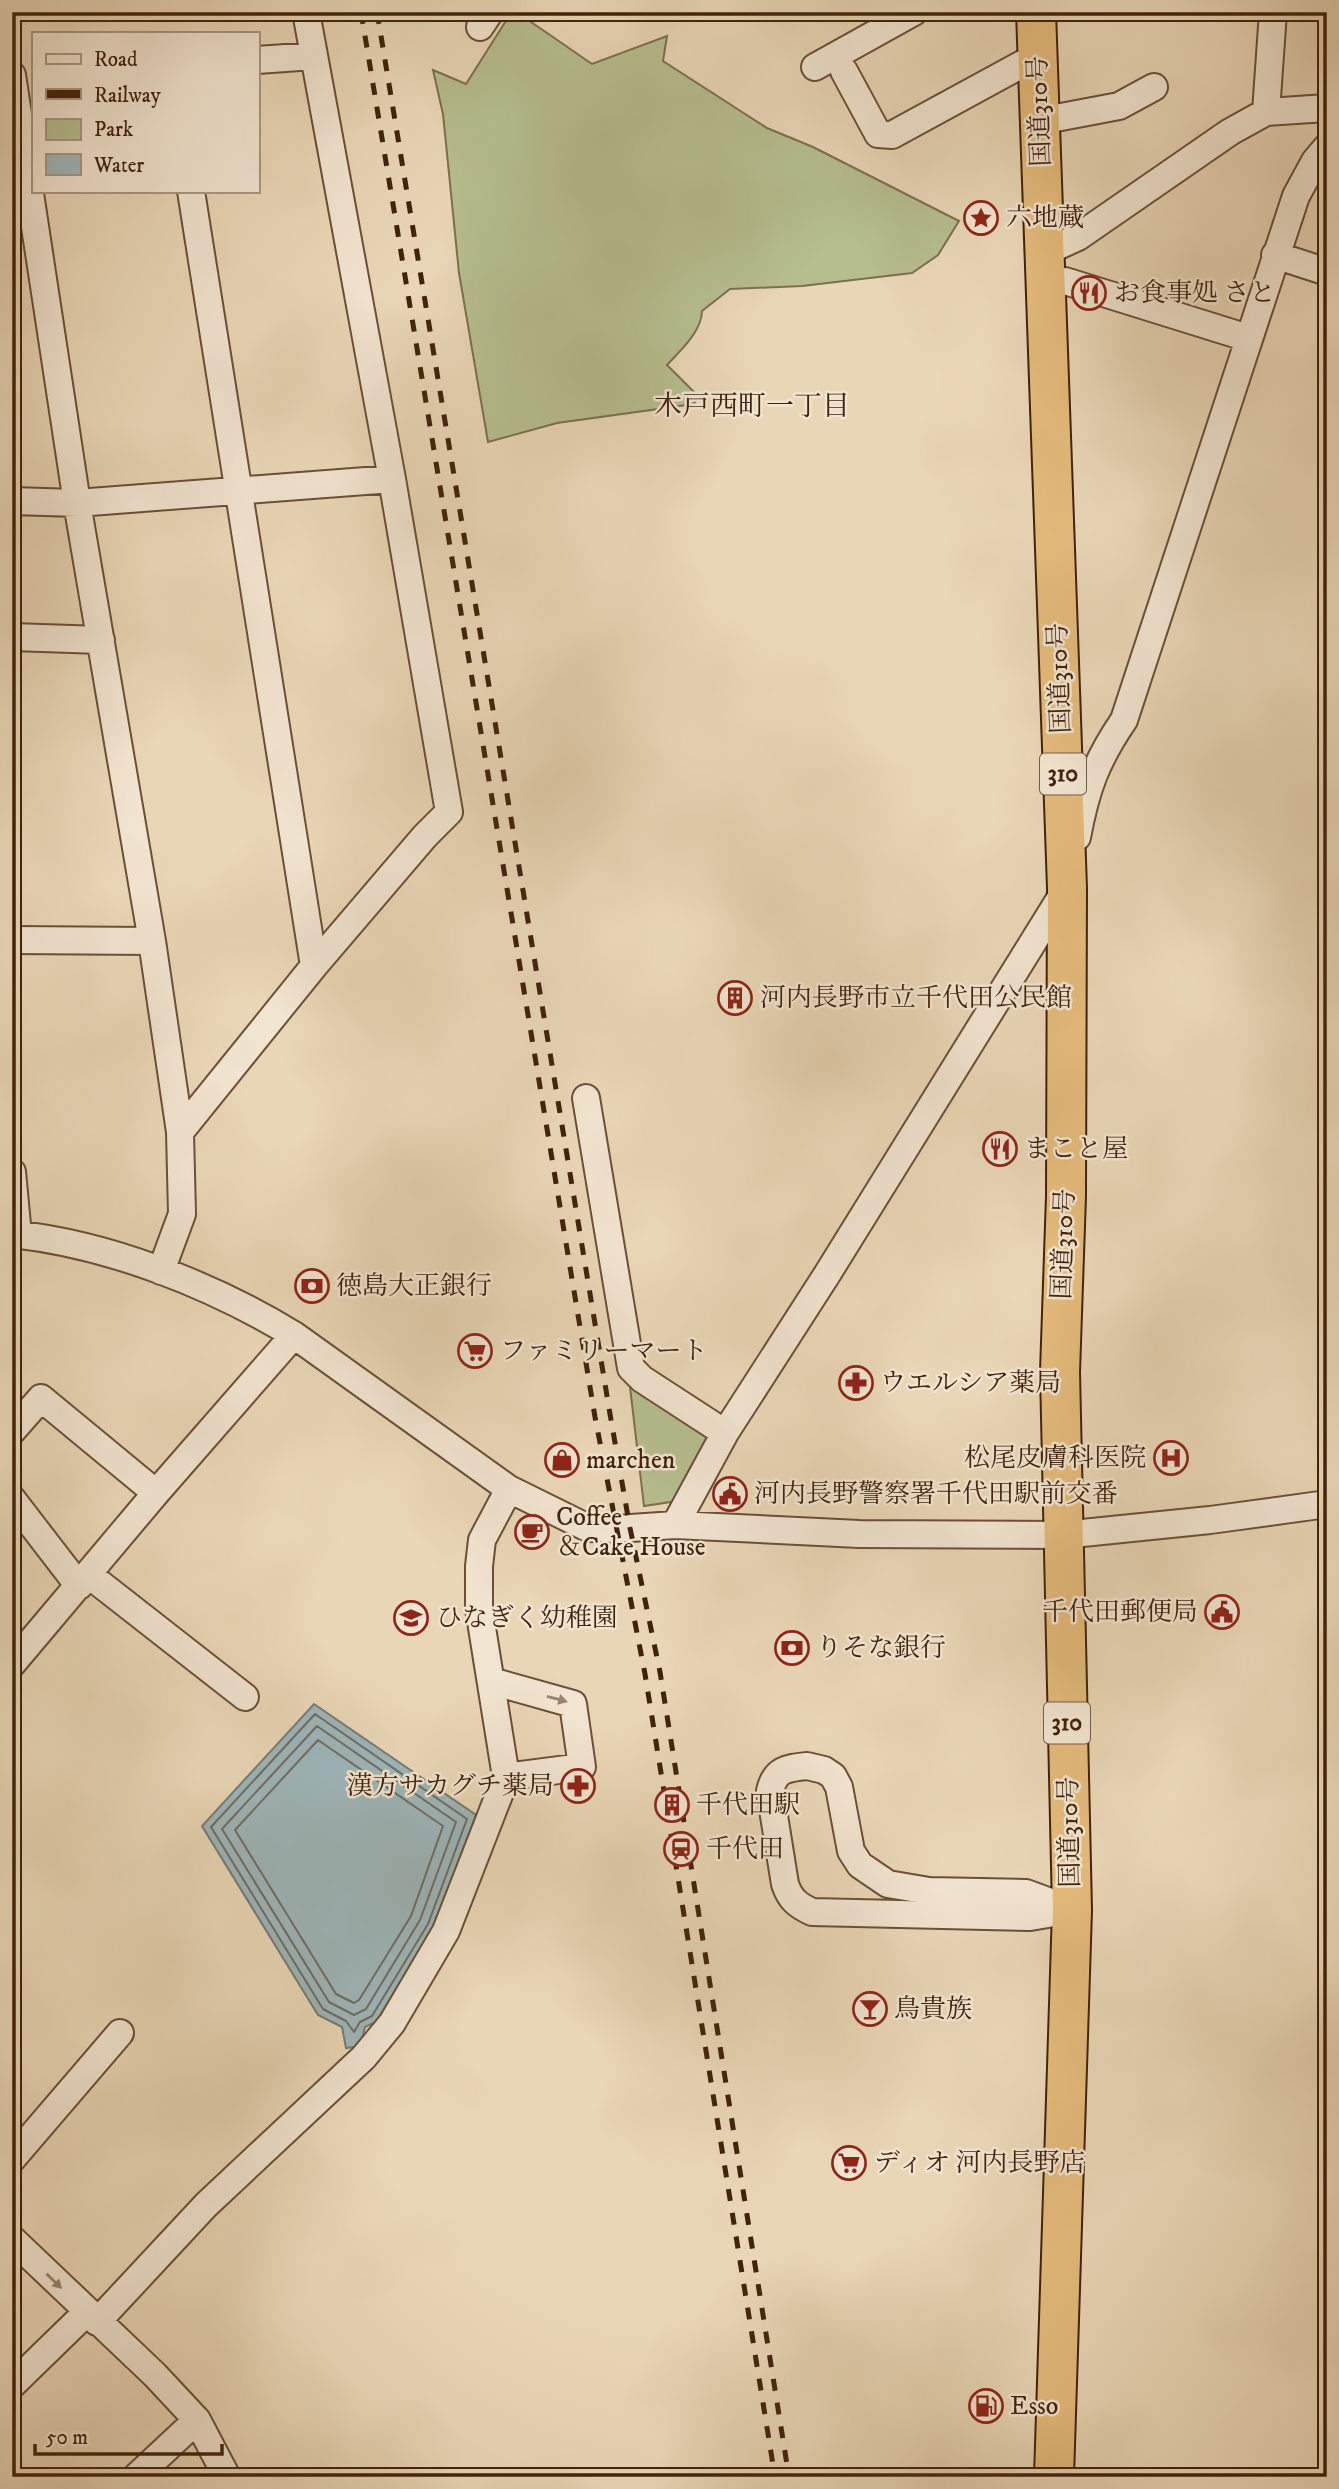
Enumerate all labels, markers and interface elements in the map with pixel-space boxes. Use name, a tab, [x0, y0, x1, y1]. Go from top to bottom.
legend	[32, 32, 259, 192]
text: Road	[94, 47, 138, 73]
street label: 国道310号	[1022, 55, 1058, 167]
text: Railway	[94, 83, 162, 109]
text: Park	[94, 117, 134, 143]
text: Water	[93, 153, 144, 179]
place icon: 六地蔵	[962, 199, 1000, 237]
place label: 六地蔵	[1006, 202, 1084, 235]
restaurant icon: お食事処 さと	[1070, 274, 1108, 312]
place label: お食事処 さと	[1114, 277, 1276, 310]
district label: 木戸西町一丁目	[654, 389, 850, 424]
street label: 国道310号	[1042, 622, 1078, 734]
road number: 310	[1040, 754, 1086, 794]
building icon: 河内長野市立千代田公民館	[716, 979, 754, 1017]
place label: 河内長野市立千代田公民館	[760, 982, 1072, 1015]
restaurant icon: まこと屋	[981, 1130, 1019, 1168]
place label: まこと屋	[1024, 1133, 1128, 1166]
street label: 国道310号	[1046, 1188, 1082, 1300]
bank icon: 徳島大正銀行	[293, 1267, 331, 1305]
place label: 徳島大正銀行	[336, 1270, 492, 1303]
supermarket icon: ファミリーマート	[456, 1332, 494, 1370]
place label: ファミリーマート	[500, 1335, 707, 1368]
pharmacy icon: ウエルシア薬局	[837, 1364, 875, 1402]
place label: ウエルシア薬局	[880, 1367, 1061, 1400]
hospital icon: 松尾皮膚科医院	[1152, 1439, 1190, 1477]
shop icon: marchen	[543, 1441, 581, 1479]
place label: 松尾皮膚科医院	[964, 1442, 1146, 1475]
place label: marchen	[586, 1444, 676, 1477]
public building icon: 河内長野警察署千代田駅前交番	[711, 1475, 749, 1513]
place label: 河内長野警察署千代田駅前交番	[754, 1478, 1118, 1511]
place label: Coffee ＆Cake House	[556, 1501, 705, 1564]
cafe icon: Coffee ＆Cake House	[513, 1513, 551, 1551]
public building icon: 千代田郵便局	[1203, 1593, 1241, 1631]
place label: 千代田郵便局	[1042, 1596, 1198, 1629]
school or university icon: ひなぎく幼稚園	[392, 1599, 430, 1637]
place label: ひなぎく幼稚園	[436, 1602, 618, 1635]
bank icon: りそな銀行	[773, 1629, 811, 1667]
place label: りそな銀行	[816, 1632, 946, 1665]
one-way arrow	[546, 1695, 567, 1705]
road number: 310	[1044, 1702, 1090, 1744]
pharmacy icon: 漢方サカグチ薬局	[559, 1767, 597, 1805]
place label: 漢方サカグチ薬局	[347, 1770, 554, 1803]
street label: 国道310号	[1053, 1776, 1087, 1888]
building icon: 千代田駅	[653, 1786, 691, 1824]
place label: 千代田駅	[696, 1789, 800, 1822]
station icon: 千代田	[662, 1830, 700, 1868]
place label: 千代田	[706, 1833, 784, 1866]
bar icon: 鳥貴族	[851, 1990, 889, 2028]
place label: 鳥貴族	[894, 1993, 972, 2026]
supermarket icon: ディオ 河内長野店	[830, 2144, 868, 2182]
place label: ディオ 河内長野店	[874, 2147, 1086, 2180]
one-way arrow	[46, 2272, 63, 2289]
fuel station icon: Esso	[967, 2387, 1005, 2425]
place label: Esso	[1010, 2390, 1058, 2423]
scale bar	[35, 2412, 222, 2456]
text: 50 m	[46, 2425, 88, 2451]

